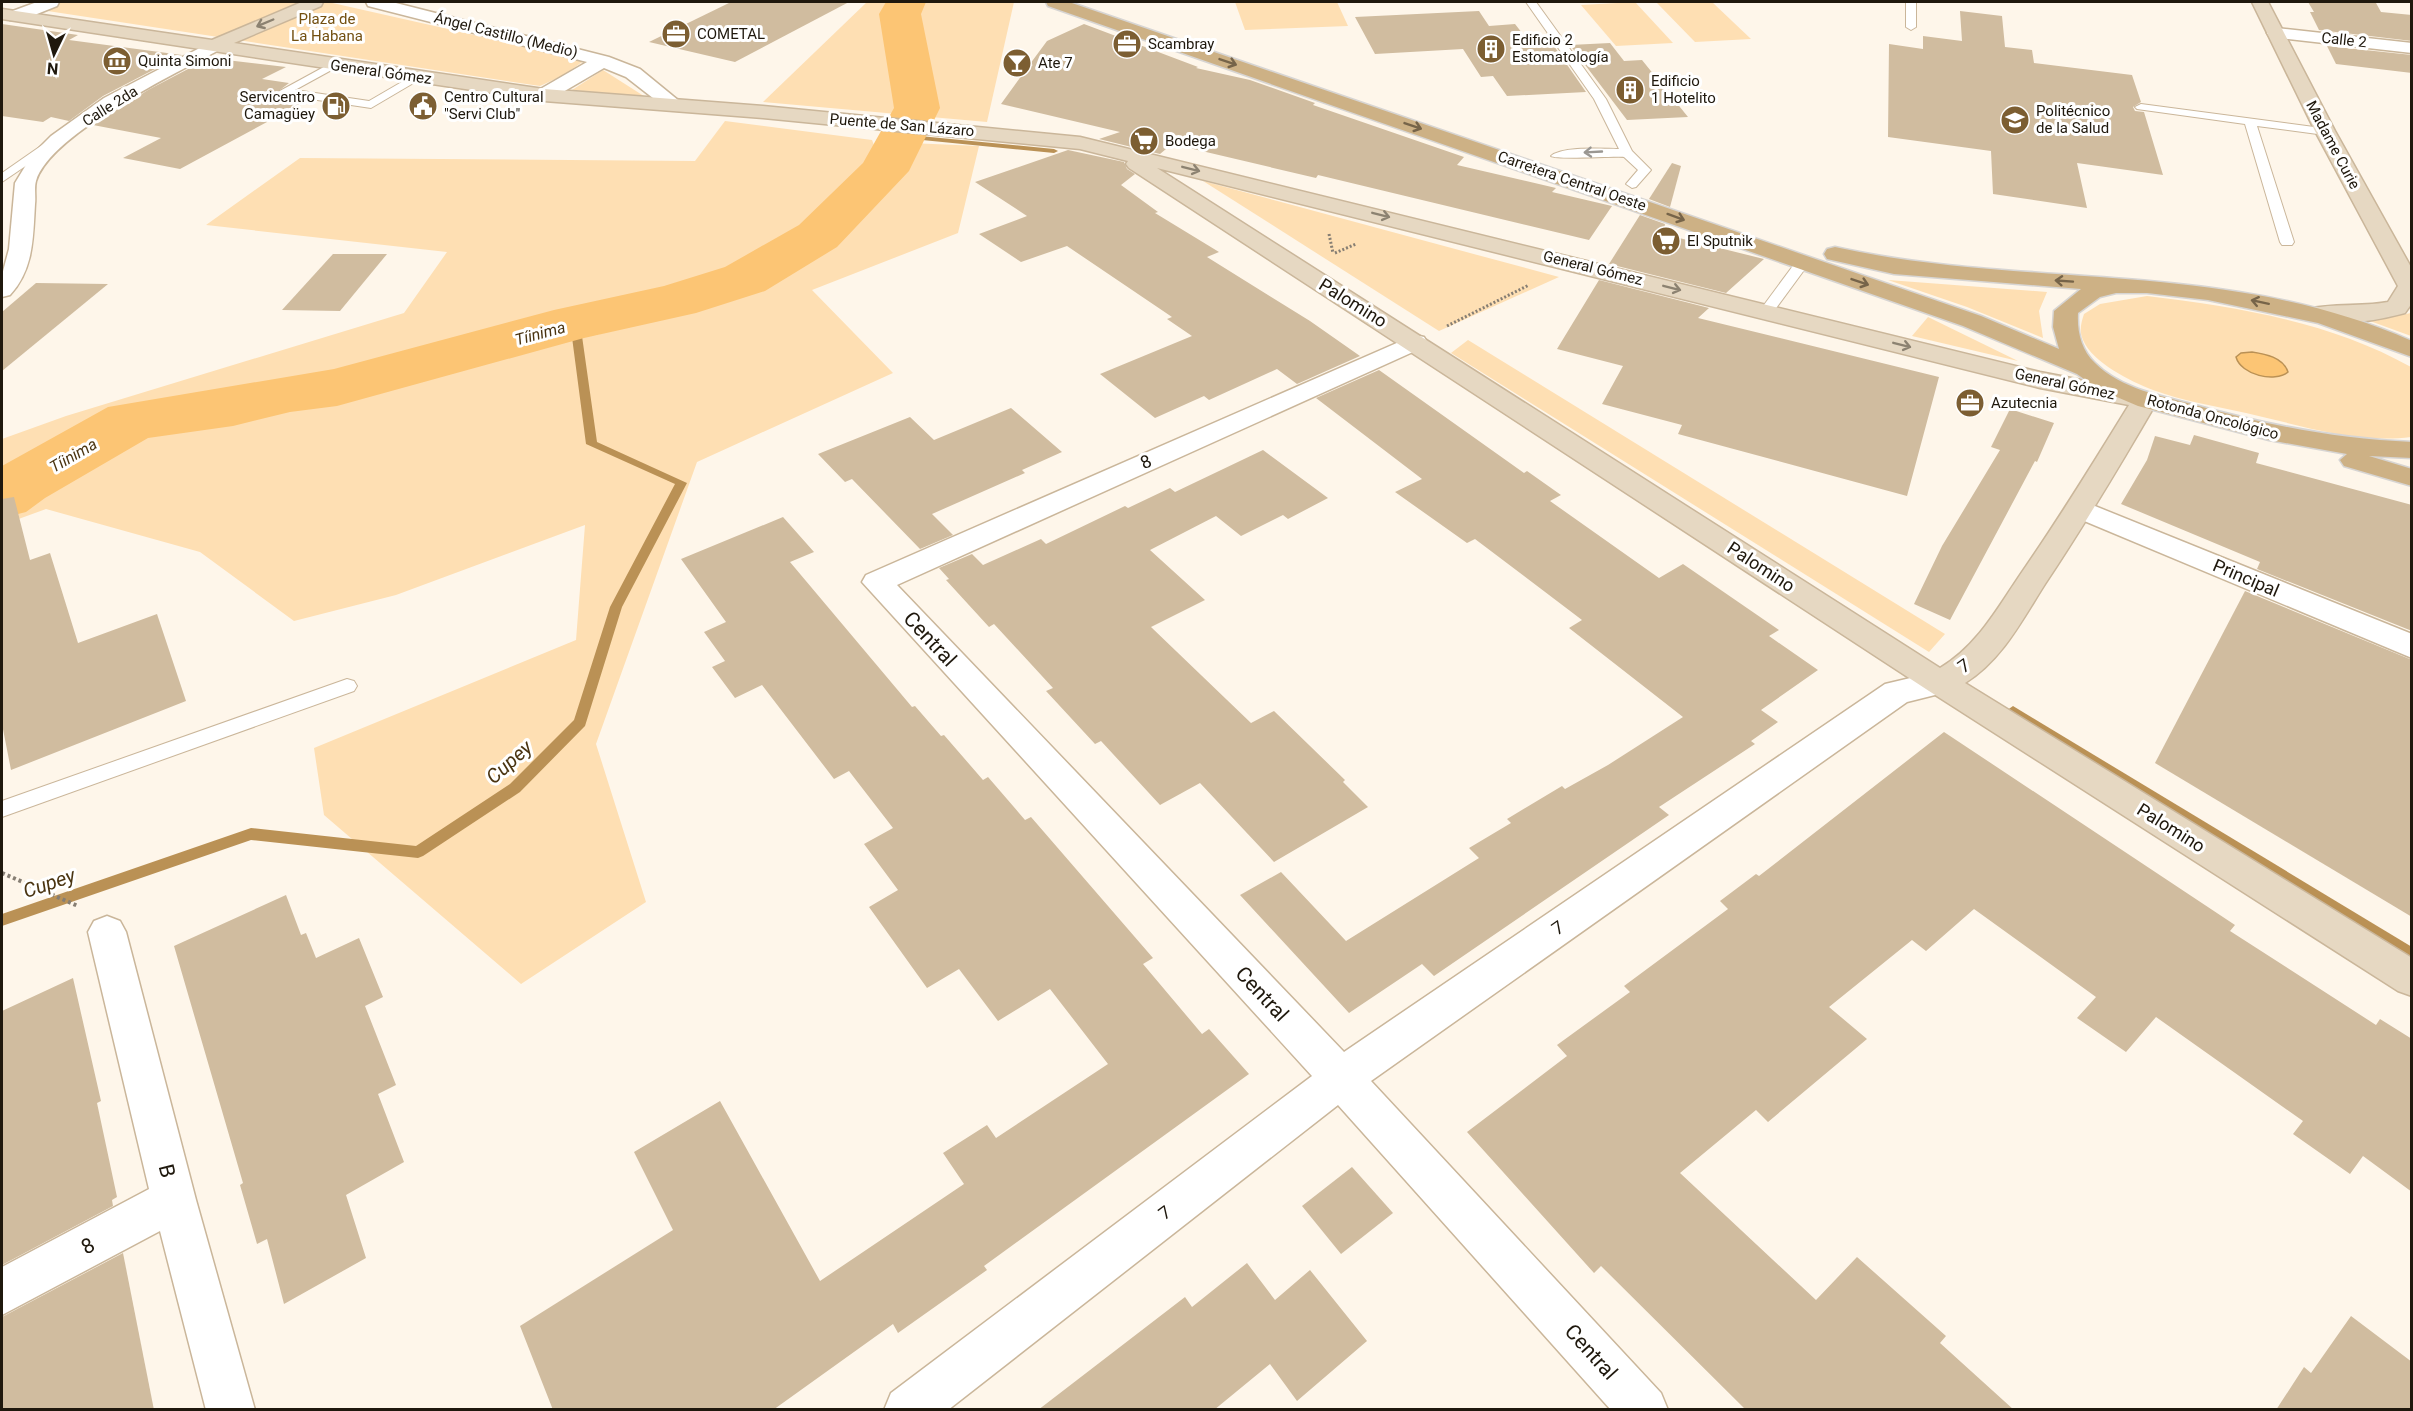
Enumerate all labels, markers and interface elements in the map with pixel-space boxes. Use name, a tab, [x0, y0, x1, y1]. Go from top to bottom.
street label: Ángel Castillo (Medio)	[432, 8, 580, 62]
park label: Plaza de La Habana	[291, 10, 363, 45]
one-way arrow	[256, 18, 275, 29]
office icon: COMETAL	[660, 18, 692, 50]
north arrow	[24, 24, 84, 84]
place label: COMETAL	[697, 25, 765, 43]
office icon: Scambray	[1111, 28, 1143, 60]
street label: Calle 2	[2321, 29, 2367, 51]
place label: Edificio 2 Estomatología	[1512, 31, 1609, 66]
building icon: Edificio 2 Estomatología	[1475, 33, 1507, 65]
place label: Scambray	[1148, 35, 1214, 53]
museum icon: Quinta Simoni	[101, 45, 133, 77]
bar icon: Ate 7	[1001, 47, 1033, 79]
place label: Quinta Simoni	[138, 52, 232, 70]
place label: Ate 7	[1038, 54, 1073, 72]
street label: General Gómez	[329, 56, 433, 88]
one-way arrow	[1218, 57, 1237, 68]
text: N	[46, 58, 59, 78]
place label: Edificio 1 Hotelito	[1651, 72, 1716, 107]
building icon: Edificio 1 Hotelito	[1614, 74, 1646, 106]
street label: Calle 2da	[79, 82, 141, 130]
place label: Servicentro Camagüey	[240, 88, 315, 123]
place label: Centro Cultural "Servi Club"	[444, 88, 544, 123]
fuel station icon: Servicentro Camagüey	[320, 90, 352, 122]
public building icon: Centro Cultural "Servi Club"	[407, 90, 439, 122]
street label: Madame Curie	[2302, 98, 2364, 192]
place label: Politécnico de la Salud	[2036, 102, 2110, 137]
school or university icon: Politécnico de la Salud	[1999, 104, 2031, 136]
street label: Puente de San Lázaro	[829, 110, 975, 140]
one-way arrow	[1403, 121, 1421, 132]
supermarket icon: Bodega	[1128, 125, 1160, 157]
place label: Bodega	[1165, 132, 1216, 150]
street label: Carretera Central Oeste	[1496, 147, 1649, 215]
one-way arrow	[1584, 147, 1603, 158]
one-way arrow	[1181, 163, 1200, 175]
one-way arrow	[1371, 210, 1390, 222]
one-way arrow	[1666, 213, 1685, 224]
supermarket icon: El Sputnik	[1650, 225, 1682, 257]
place label: El Sputnik	[1687, 232, 1753, 250]
street label: General Gómez	[1541, 247, 1645, 289]
street label: Palomino	[1315, 274, 1391, 332]
one-way arrow	[2055, 275, 2075, 286]
one-way arrow	[1850, 277, 1869, 288]
one-way arrow	[1662, 282, 1681, 294]
one-way arrow	[2251, 296, 2270, 307]
water label: Tíinima	[513, 318, 567, 349]
one-way arrow	[1892, 340, 1911, 352]
street label: General Gómez	[2013, 365, 2117, 403]
office icon: Azutecnia	[1954, 387, 1986, 419]
street label: Rotonda Oncológico	[2145, 391, 2281, 443]
place label: Azutecnia	[1991, 394, 2057, 412]
water label: Tíinima	[46, 434, 100, 476]
street label: 8	[1137, 450, 1155, 473]
street label: Palomino	[1724, 537, 1799, 596]
street label: Principal	[2210, 554, 2282, 601]
street label: Central	[899, 606, 961, 672]
street label: 7	[1953, 654, 1974, 677]
water label: Cupey	[481, 735, 538, 789]
street label: Palomino	[2133, 799, 2209, 857]
water label: Cupey	[20, 863, 79, 903]
street label: 7	[1548, 916, 1568, 939]
street label: Central	[1231, 961, 1293, 1027]
street label: B	[154, 1162, 180, 1180]
street label: 7	[1154, 1201, 1175, 1224]
street label: 8	[77, 1233, 99, 1259]
street label: Central	[1560, 1319, 1622, 1385]

